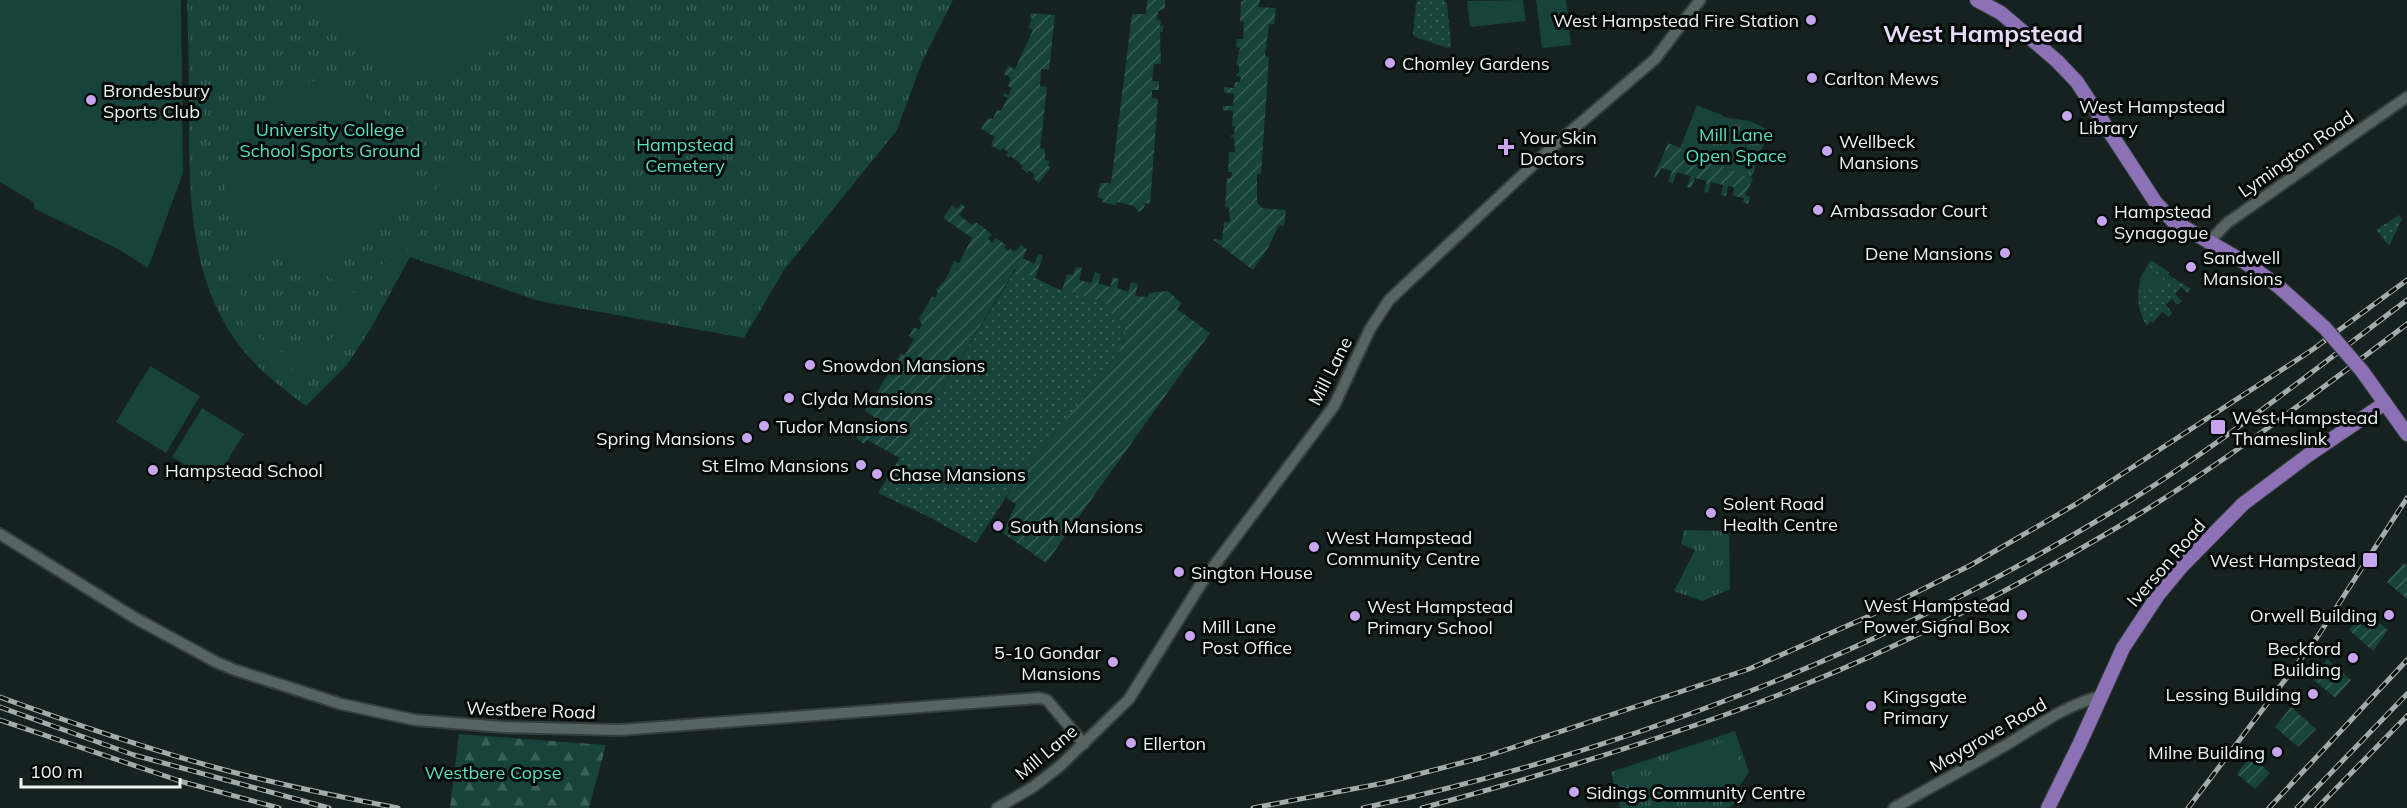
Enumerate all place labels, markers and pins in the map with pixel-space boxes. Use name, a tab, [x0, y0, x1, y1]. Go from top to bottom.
place label: West Hampstead Fire Station	[1553, 9, 1799, 32]
marker: West Hampstead Fire Station	[1804, 13, 1818, 27]
place label: Chomley Gardens	[1402, 52, 1550, 75]
marker: Chomley Gardens	[1383, 56, 1397, 70]
place label: Carlton Mews	[1824, 67, 1939, 90]
marker: Carlton Mews	[1805, 71, 1819, 85]
place label: Brondesbury Sports Club	[103, 79, 210, 123]
marker: Brondesbury Sports Club	[84, 93, 98, 107]
place label: West Hampstead Library	[2079, 95, 2225, 139]
marker: West Hampstead Library	[2060, 109, 2074, 123]
place label: Your Skin Doctors	[1519, 126, 1597, 170]
place label: Wellbeck Mansions	[1839, 130, 1919, 174]
marker: Your Skin Doctors	[1497, 138, 1515, 156]
marker: Wellbeck Mansions	[1820, 144, 1834, 158]
place label: Ambassador Court	[1830, 199, 1987, 222]
place label: Hampstead Synagogue	[2114, 200, 2212, 244]
marker: Ambassador Court	[1811, 203, 1825, 217]
marker: Hampstead Synagogue	[2095, 214, 2109, 228]
place label: Dene Mansions	[1865, 242, 1993, 265]
marker: Dene Mansions	[1998, 246, 2012, 260]
place label: Sandwell Mansions	[2203, 246, 2283, 290]
marker: Sandwell Mansions	[2184, 260, 2198, 274]
place label: Snowdon Mansions	[822, 354, 986, 377]
marker: Snowdon Mansions	[803, 358, 817, 372]
place label: Clyda Mansions	[801, 387, 933, 410]
marker: Clyda Mansions	[782, 391, 796, 405]
place label: West Hampstead Thameslink	[2232, 406, 2378, 450]
place label: Tudor Mansions	[776, 415, 908, 438]
marker: West Hampstead Thameslink	[2209, 418, 2227, 436]
marker: Tudor Mansions	[757, 419, 771, 433]
place label: Spring Mansions	[596, 427, 735, 450]
marker: Spring Mansions	[740, 431, 754, 445]
place label: St Elmo Mansions	[701, 454, 849, 477]
marker: St Elmo Mansions	[854, 458, 868, 472]
place label: Hampstead School	[165, 459, 323, 482]
marker: Hampstead School	[146, 463, 160, 477]
place label: Chase Mansions	[889, 463, 1026, 486]
marker: Chase Mansions	[870, 467, 884, 481]
place label: Solent Road Health Centre	[1723, 492, 1838, 536]
marker: Solent Road Health Centre	[1704, 506, 1718, 520]
place label: South Mansions	[1010, 515, 1143, 538]
marker: South Mansions	[991, 519, 1005, 533]
place label: West Hampstead Community Centre	[1326, 526, 1480, 570]
marker: West Hampstead Community Centre	[1307, 540, 1321, 554]
place label: West Hampstead	[2210, 549, 2356, 572]
marker: West Hampstead	[2361, 551, 2379, 569]
place label: Sington House	[1191, 561, 1313, 584]
marker: Sington House	[1172, 565, 1186, 579]
place label: West Hampstead Power Signal Box	[1863, 594, 2010, 638]
place label: West Hampstead Primary School	[1367, 595, 1513, 639]
place label: Orwell Building	[2250, 604, 2377, 627]
marker: West Hampstead Power Signal Box	[2015, 608, 2029, 622]
marker: Orwell Building	[2382, 608, 2396, 622]
marker: West Hampstead Primary School	[1348, 609, 1362, 623]
place label: Mill Lane Post Office	[1202, 615, 1292, 659]
marker: Mill Lane Post Office	[1183, 629, 1197, 643]
place label: Beckford Building	[2267, 637, 2341, 681]
place label: 5-10 Gondar Mansions	[994, 641, 1101, 685]
marker: Beckford Building	[2346, 651, 2360, 665]
marker: 5-10 Gondar Mansions	[1106, 655, 1120, 669]
place label: Lessing Building	[2166, 683, 2301, 706]
place label: Kingsgate Primary	[1883, 685, 1967, 729]
marker: Lessing Building	[2306, 687, 2320, 701]
marker: Kingsgate Primary	[1864, 699, 1878, 713]
place label: Ellerton	[1143, 732, 1206, 755]
marker: Ellerton	[1124, 736, 1138, 750]
place label: Milne Building	[2148, 741, 2265, 764]
marker: Milne Building	[2270, 745, 2284, 759]
place label: Sidings Community Centre	[1586, 781, 1806, 804]
marker: Sidings Community Centre	[1567, 785, 1581, 799]

